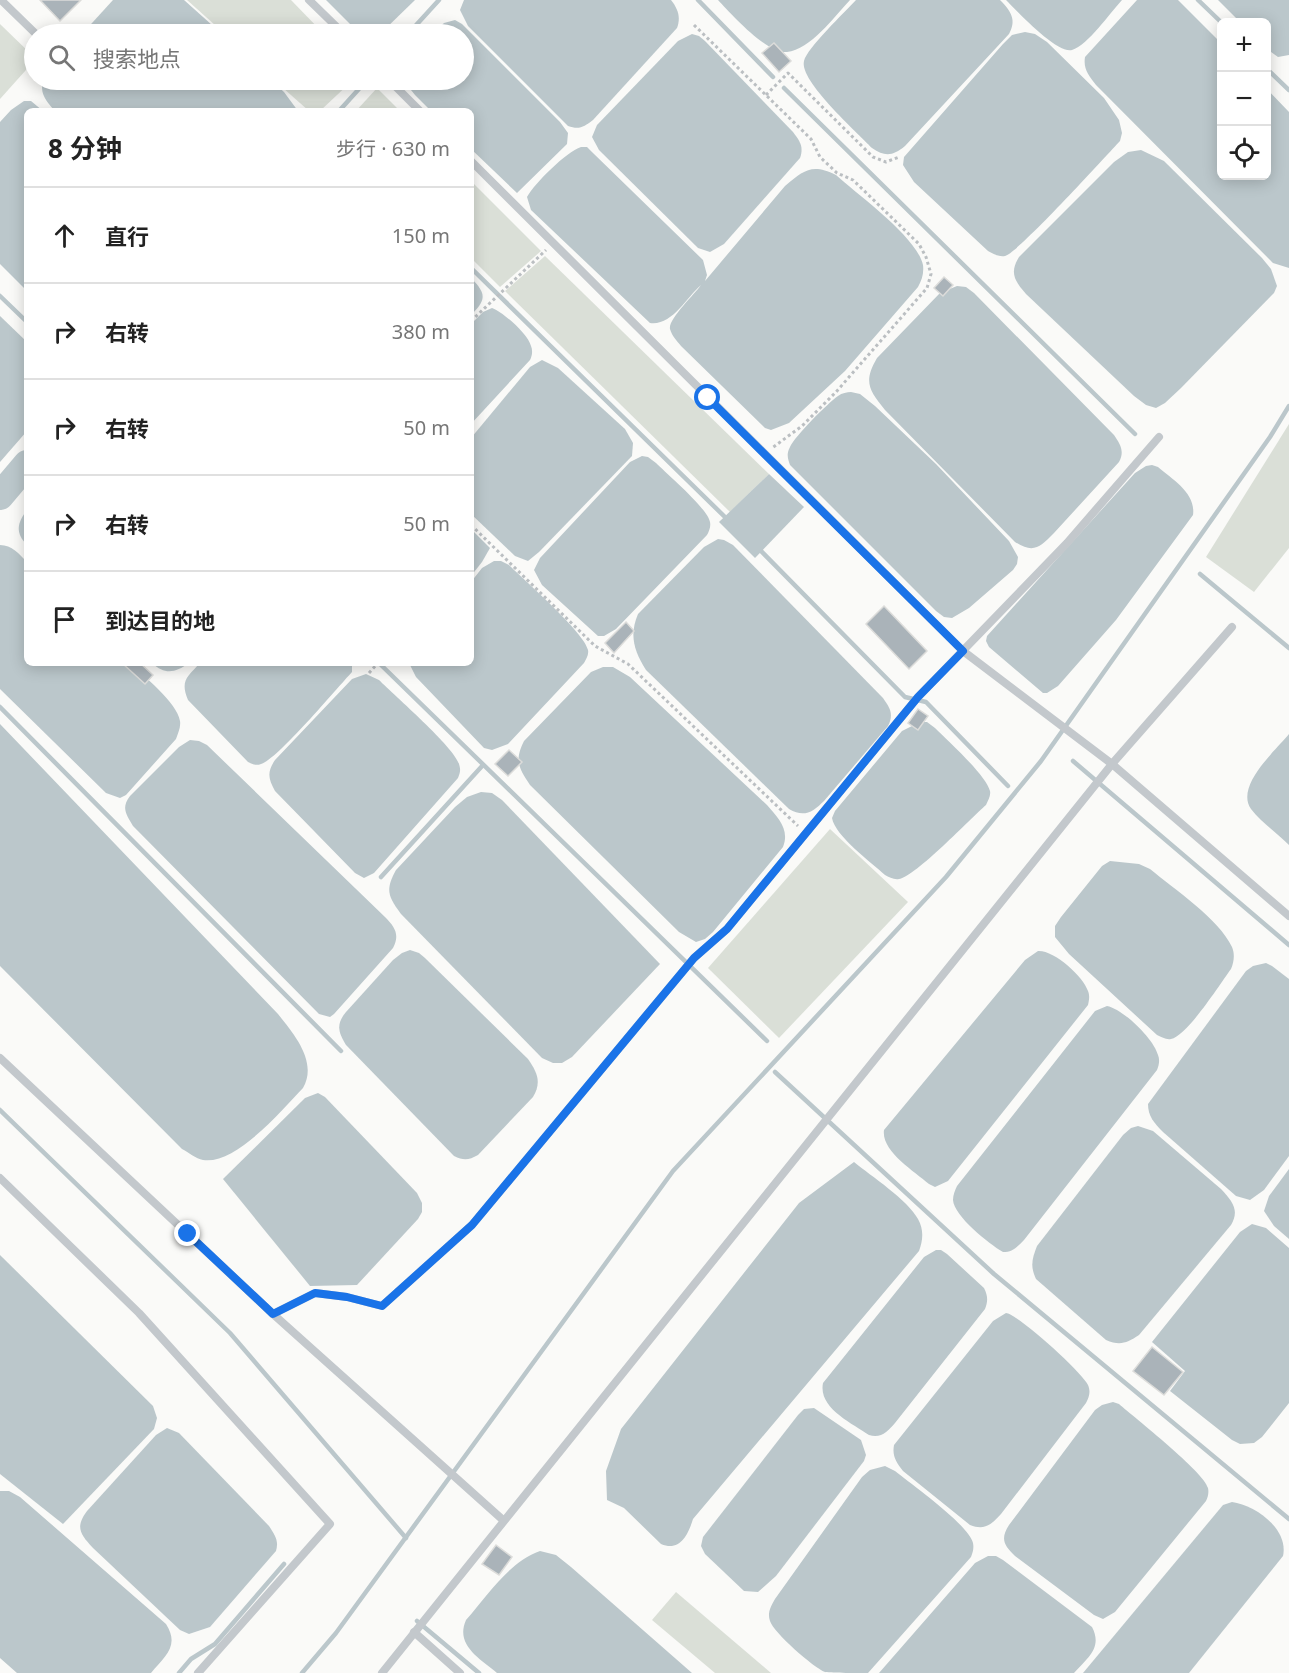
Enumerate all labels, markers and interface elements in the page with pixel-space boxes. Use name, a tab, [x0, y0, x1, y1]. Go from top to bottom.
map controls	[1217, 18, 1271, 180]
button: +	[1217, 18, 1271, 72]
search box	[24, 24, 474, 90]
icon: search	[45, 41, 78, 74]
text: 搜索地点	[93, 43, 181, 73]
button: −	[1217, 72, 1271, 126]
button: locate	[1217, 126, 1271, 180]
text: 8 分钟	[48, 130, 122, 166]
text: 步行 · 630 m	[336, 135, 450, 162]
icon: ahead	[48, 219, 81, 252]
text: 直行	[105, 221, 149, 251]
text: 150 m	[392, 222, 450, 249]
icon: right	[48, 315, 81, 348]
text: 右转	[105, 317, 149, 347]
text: 380 m	[392, 318, 450, 345]
route start	[694, 384, 720, 410]
icon: right	[48, 411, 81, 444]
text: 右转	[105, 413, 149, 443]
text: 50 m	[403, 414, 450, 441]
icon: right	[48, 507, 81, 540]
text: 右转	[105, 509, 149, 539]
text: 50 m	[403, 510, 450, 537]
icon: arrive	[48, 603, 81, 636]
text: 到达目的地	[105, 605, 215, 635]
route end	[174, 1220, 200, 1246]

